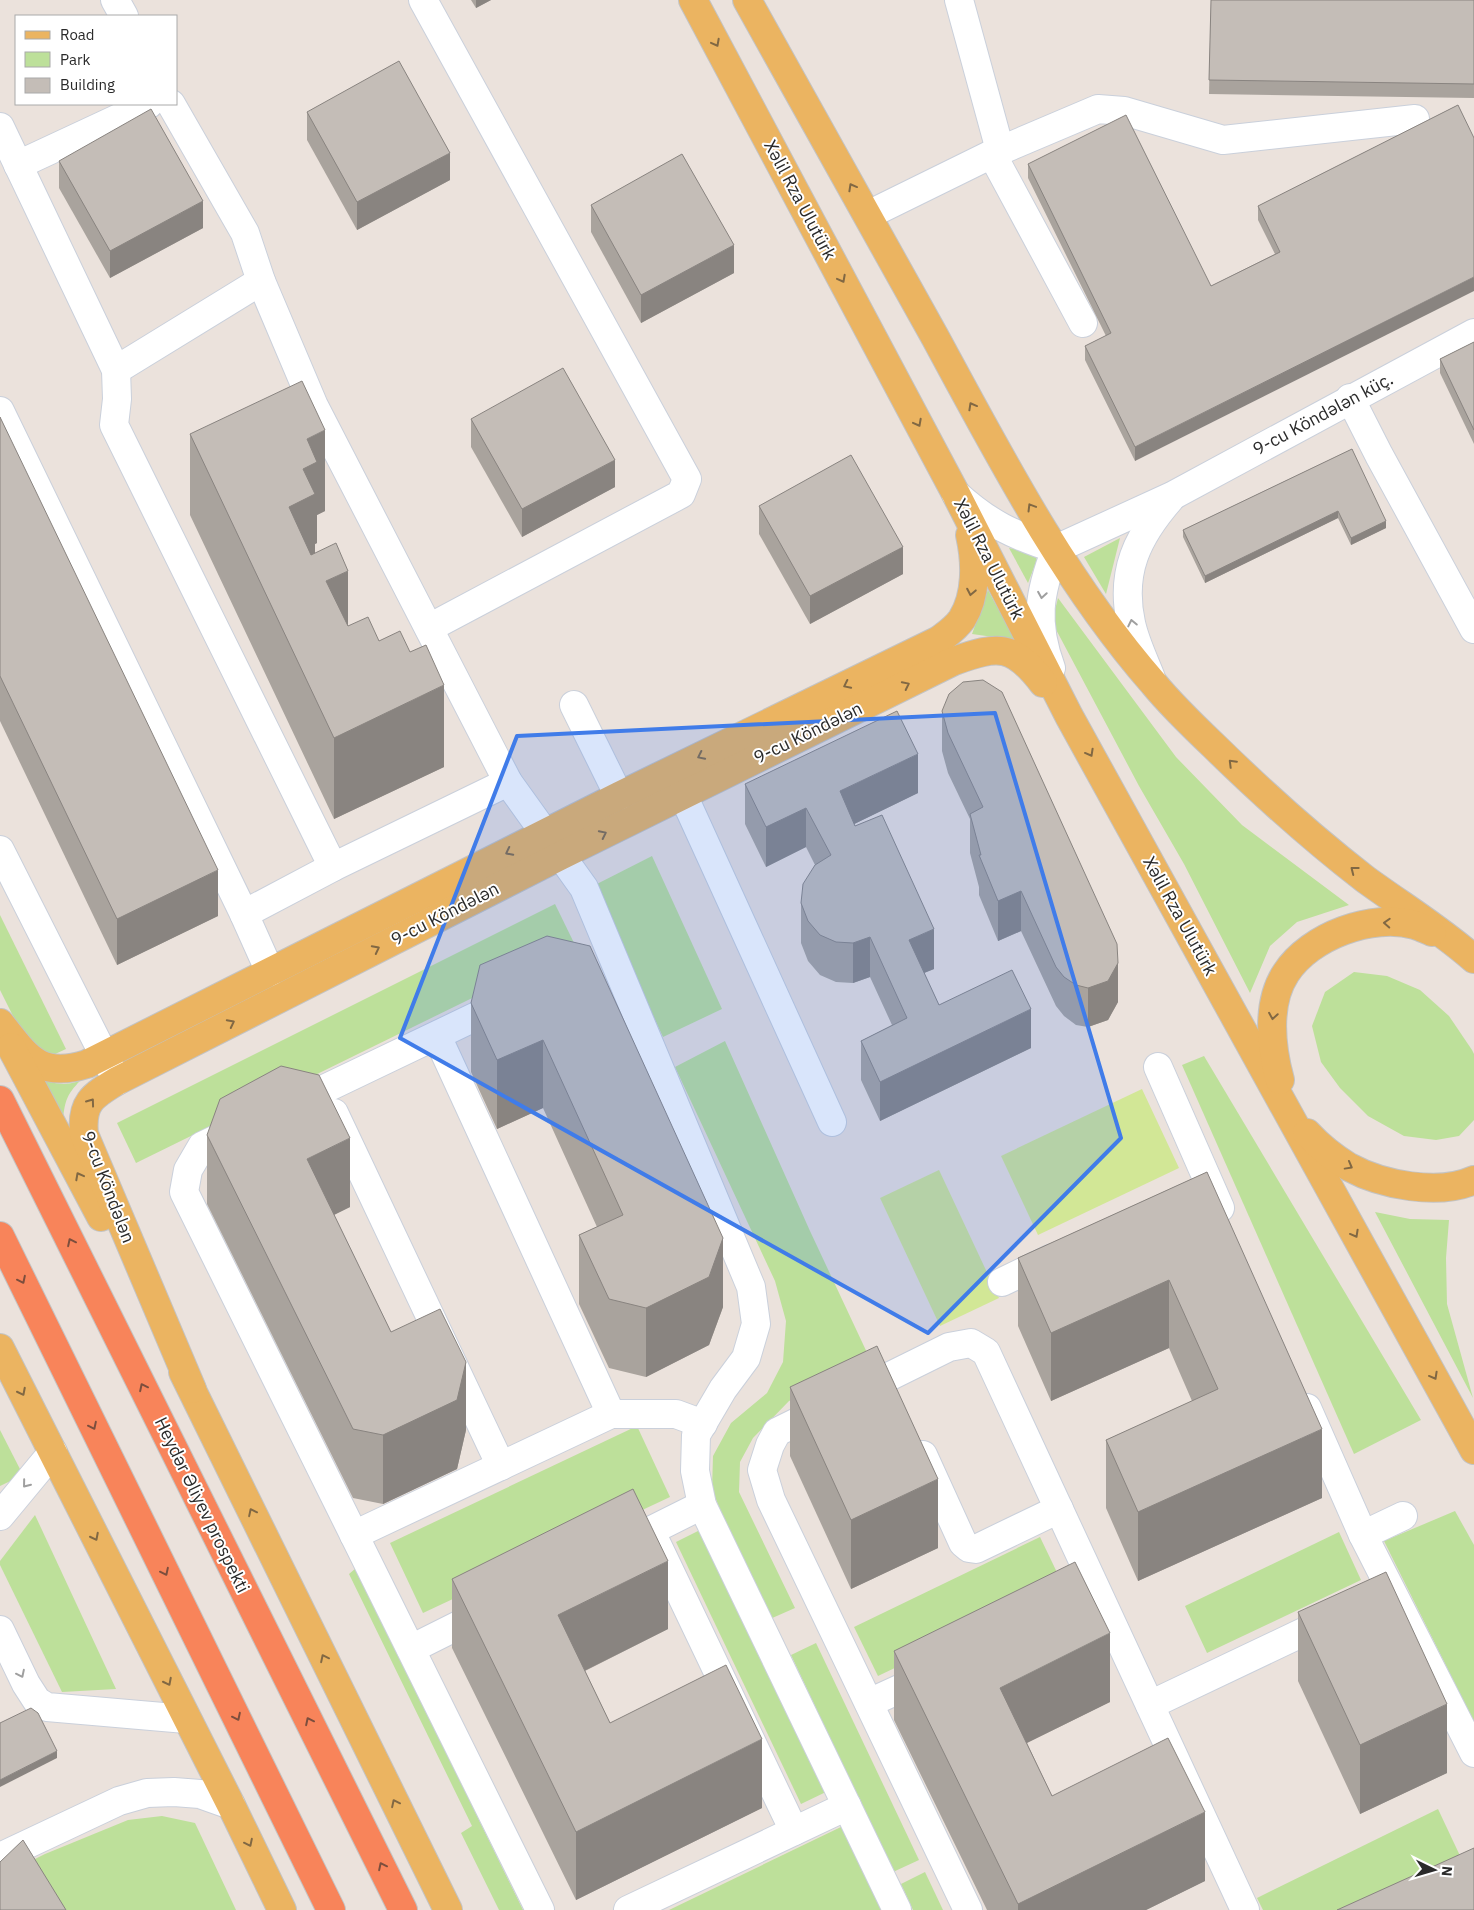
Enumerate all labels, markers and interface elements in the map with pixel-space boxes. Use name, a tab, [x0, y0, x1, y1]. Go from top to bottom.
legend	[15, 15, 178, 105]
text: Road	[60, 25, 95, 44]
one-way arrow	[710, 38, 720, 47]
text: Park	[60, 50, 90, 69]
text: Building	[60, 75, 115, 94]
street label: Xəlil Rza Ulutürk	[759, 136, 842, 264]
one-way arrow	[848, 183, 858, 192]
one-way arrow	[836, 274, 846, 283]
street label: 9-cu Köndələn küç.	[1248, 367, 1397, 460]
one-way arrow	[969, 402, 979, 411]
one-way arrow	[912, 417, 922, 426]
street label: Xəlil Rza Ulutürk	[949, 494, 1030, 624]
one-way arrow	[1027, 503, 1037, 512]
one-way arrow	[967, 587, 977, 596]
one-way arrow	[1037, 591, 1047, 600]
one-way arrow	[1127, 618, 1138, 627]
one-way arrow	[844, 679, 853, 689]
one-way arrow	[901, 681, 910, 691]
street label: 9-cu Köndələn	[750, 696, 866, 769]
one-way arrow	[1084, 748, 1094, 757]
one-way arrow	[698, 750, 707, 760]
one-way arrow	[1228, 760, 1237, 769]
one-way arrow	[598, 830, 607, 840]
one-way arrow	[505, 846, 514, 856]
street label: Xəlil Rza Ulutürk	[1138, 852, 1223, 980]
one-way arrow	[1350, 867, 1360, 876]
street label: 9-cu Köndələn	[387, 876, 503, 951]
one-way arrow	[1383, 917, 1391, 928]
one-way arrow	[371, 945, 380, 955]
one-way arrow	[1268, 1012, 1279, 1020]
one-way arrow	[226, 1019, 235, 1029]
one-way arrow	[85, 1098, 94, 1108]
street label: 9-cu Köndələn	[77, 1127, 140, 1246]
one-way arrow	[1344, 1159, 1353, 1169]
one-way arrow	[75, 1172, 85, 1181]
one-way arrow	[1349, 1228, 1359, 1237]
one-way arrow	[67, 1238, 77, 1247]
one-way arrow	[15, 1275, 26, 1284]
one-way arrow	[1427, 1371, 1437, 1380]
one-way arrow	[139, 1384, 149, 1393]
one-way arrow	[16, 1386, 26, 1395]
street label: Heydər Əliyev prospekti	[150, 1413, 255, 1596]
one-way arrow	[87, 1421, 98, 1430]
one-way arrow	[24, 1478, 32, 1487]
one-way arrow	[248, 1508, 258, 1517]
one-way arrow	[89, 1532, 99, 1541]
one-way arrow	[159, 1566, 169, 1575]
one-way arrow	[320, 1654, 330, 1663]
one-way arrow	[15, 1669, 25, 1678]
one-way arrow	[162, 1677, 172, 1686]
one-way arrow	[231, 1712, 241, 1721]
one-way arrow	[305, 1717, 315, 1726]
one-way arrow	[392, 1800, 402, 1809]
one-way arrow	[243, 1837, 253, 1846]
north arrow	[1409, 1845, 1459, 1895]
one-way arrow	[378, 1863, 388, 1872]
text: N	[1438, 1865, 1456, 1877]

